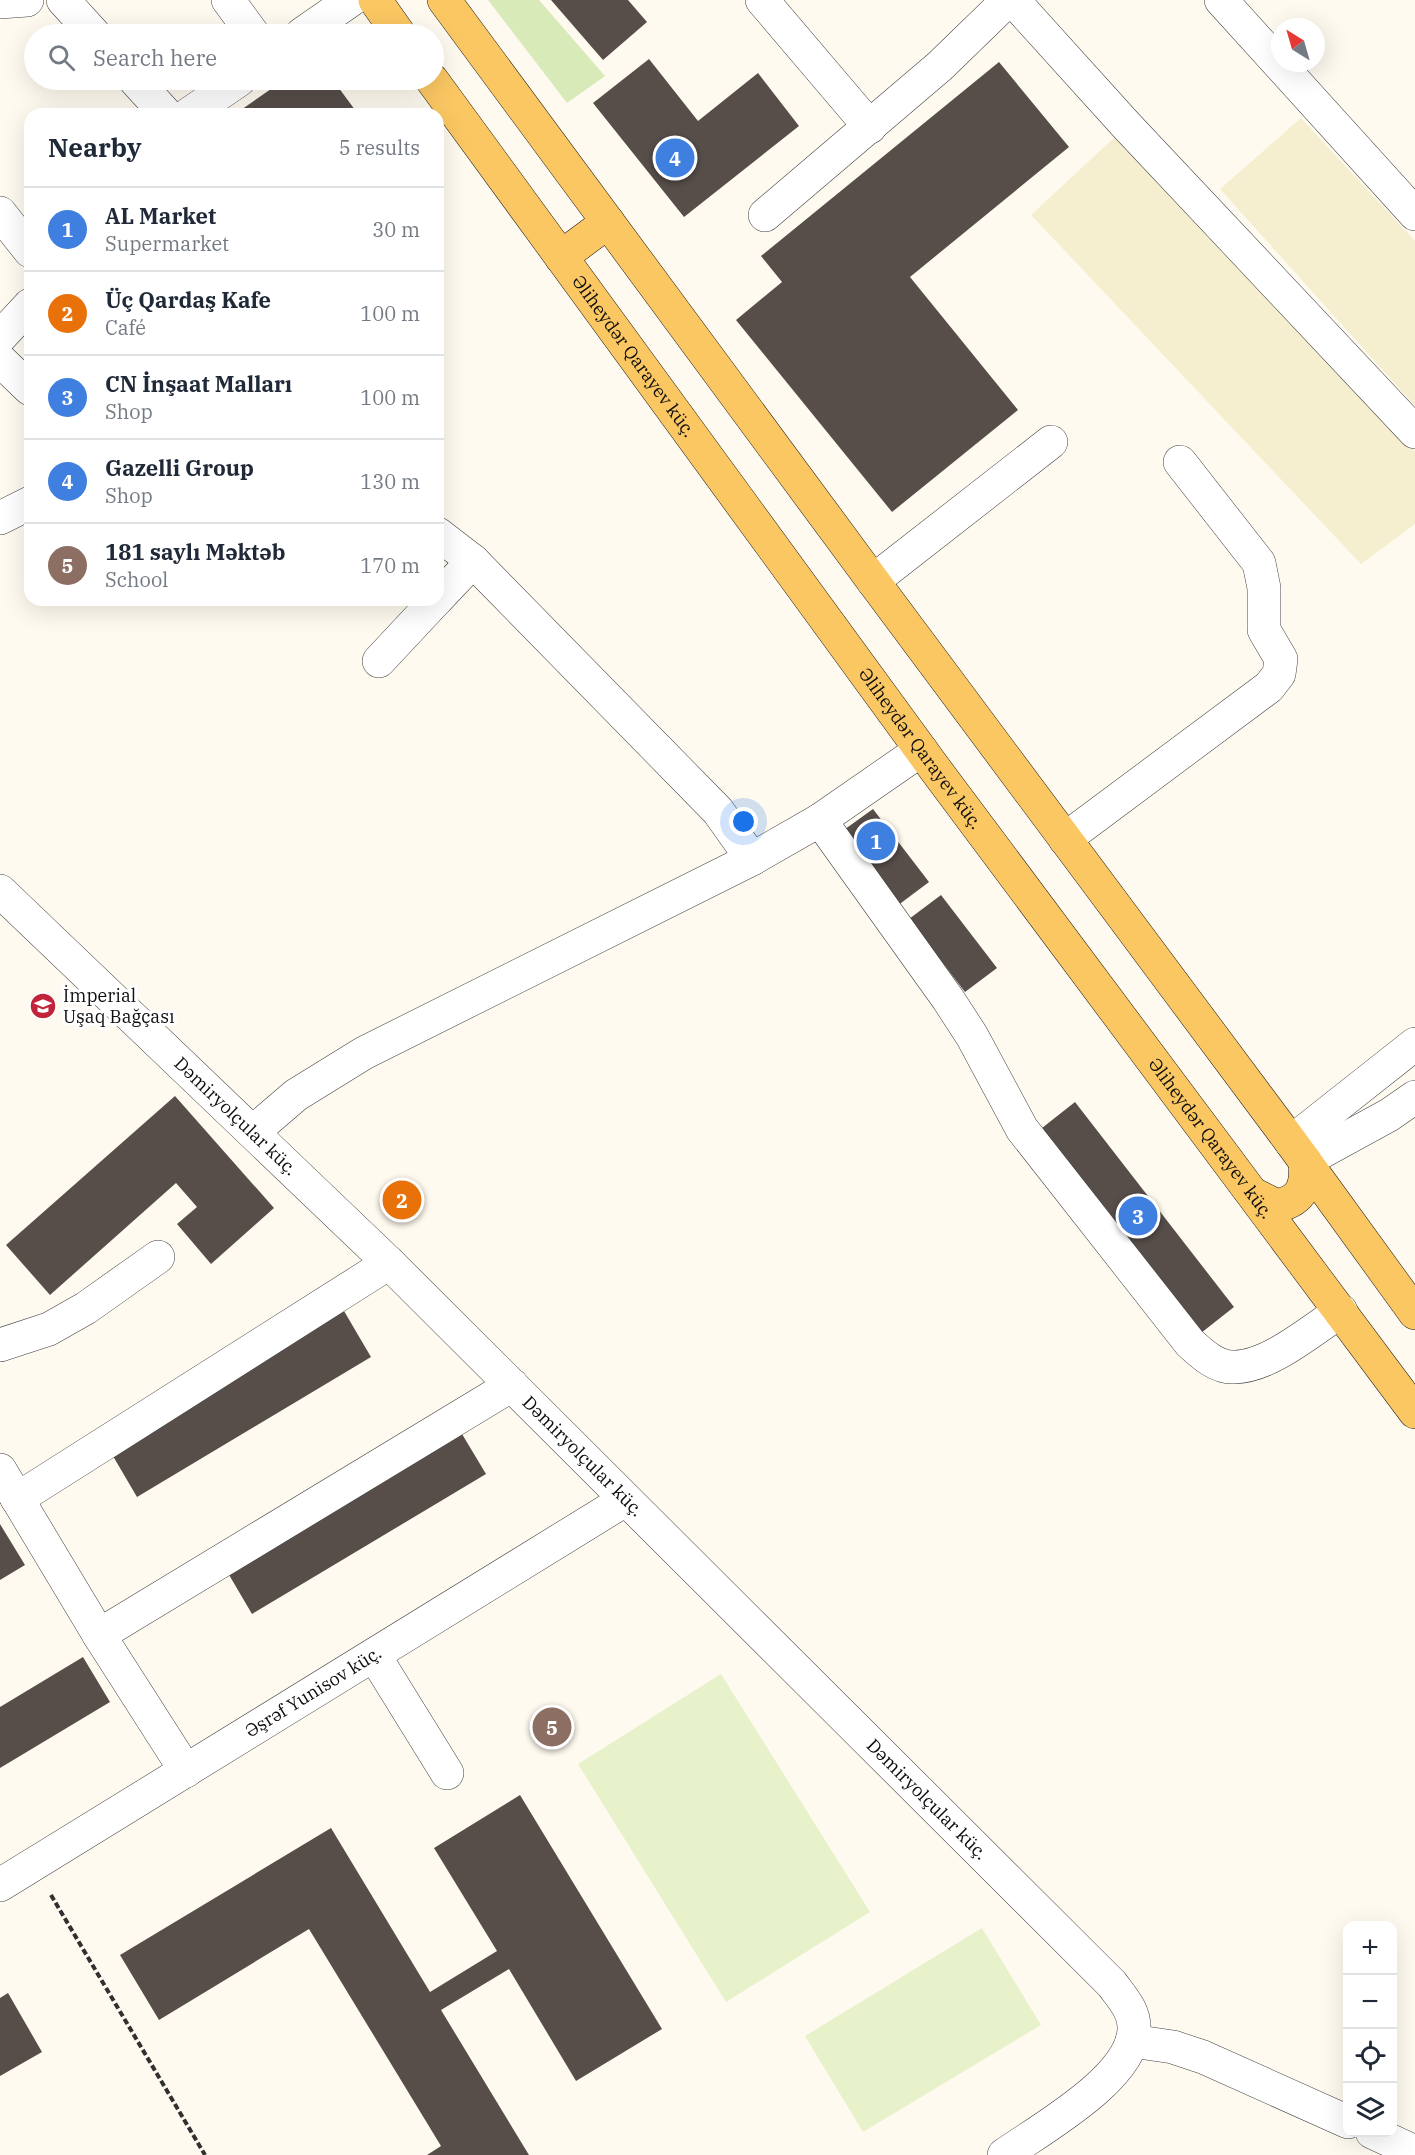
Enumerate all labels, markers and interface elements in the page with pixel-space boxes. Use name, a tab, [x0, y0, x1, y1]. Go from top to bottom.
north arrow	[1271, 18, 1325, 72]
search box	[24, 24, 444, 90]
icon: search	[45, 41, 78, 74]
text: Search here	[93, 43, 217, 72]
text: Nearby	[48, 130, 142, 164]
text: 5 results	[339, 134, 420, 161]
pin: 4	[656, 136, 694, 180]
text: AL Market	[105, 201, 216, 230]
text: 1	[62, 216, 74, 243]
text: 30 m	[372, 216, 420, 243]
text: Supermarket	[105, 230, 229, 257]
street label: Əliheydər Qarayev küç.	[567, 270, 701, 442]
text: Üç Qardaş Kafe	[105, 285, 271, 314]
text: 2	[62, 300, 74, 327]
text: 100 m	[360, 300, 420, 327]
text: Café	[105, 314, 146, 341]
text: CN İnşaat Malları	[105, 369, 292, 398]
text: 3	[62, 384, 74, 411]
text: 100 m	[360, 384, 420, 411]
text: Shop	[105, 398, 153, 425]
text: Gazelli Group	[105, 453, 254, 482]
text: 4	[62, 468, 74, 495]
text: 130 m	[360, 468, 420, 495]
text: Shop	[105, 482, 153, 509]
text: 181 saylı Məktəb	[105, 537, 286, 566]
text: 5	[62, 552, 74, 579]
text: 170 m	[360, 552, 420, 579]
text: School	[105, 566, 168, 593]
street label: Əliheydər Qarayev küç.	[854, 663, 988, 834]
your location	[729, 807, 758, 836]
pin: 1	[856, 818, 896, 864]
place label: İmperial Uşaq Bağçası	[63, 984, 175, 1028]
school or university icon: İmperial Uşaq Bağçası	[28, 991, 58, 1021]
street label: Dəmiryolçular küç.	[170, 1052, 302, 1180]
street label: Əliheydər Qarayev küç.	[1144, 1053, 1279, 1223]
pin: 2	[382, 1178, 422, 1222]
pin: 3	[1118, 1194, 1158, 1238]
street label: Dəmiryolçular küç.	[518, 1391, 649, 1521]
street label: Əşrəf Yunisov küç.	[241, 1641, 386, 1742]
pin: 5	[532, 1704, 572, 1750]
street label: Dəmiryolçular küç.	[862, 1734, 993, 1864]
map controls	[1343, 1921, 1397, 2137]
button: +	[1343, 1921, 1397, 1975]
button: −	[1343, 1975, 1397, 2029]
button: locate	[1343, 2029, 1397, 2083]
button: layers	[1343, 2083, 1397, 2137]

